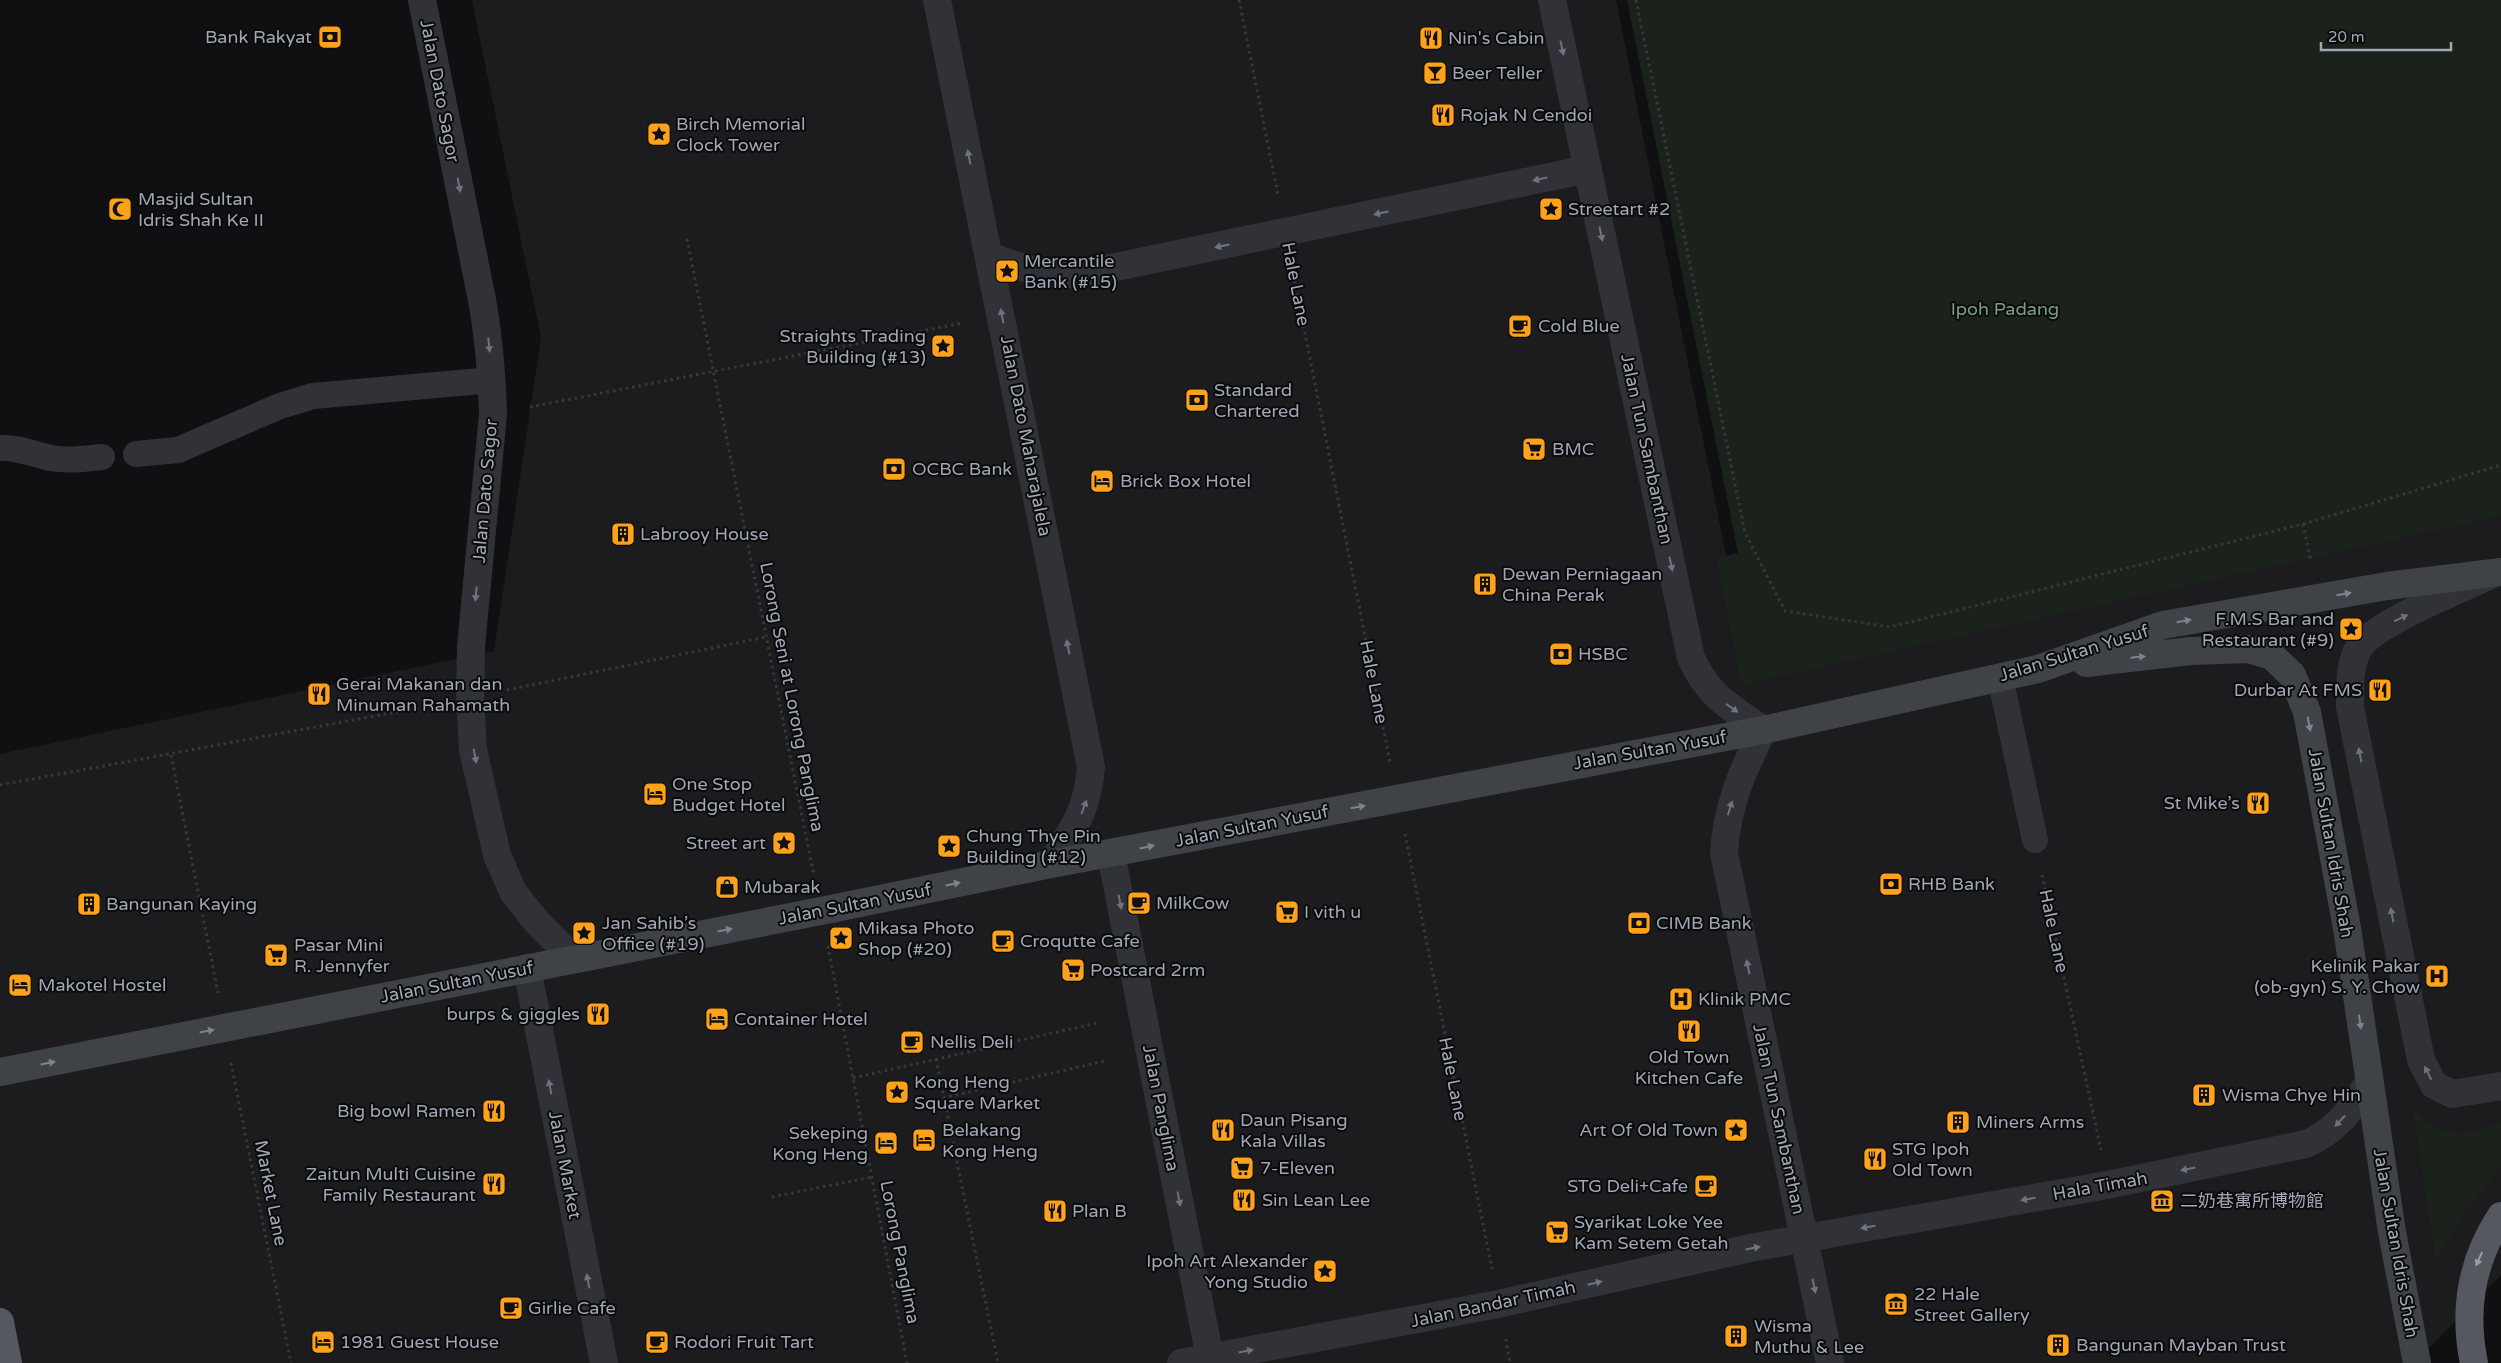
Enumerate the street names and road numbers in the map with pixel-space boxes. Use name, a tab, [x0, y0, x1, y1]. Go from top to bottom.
street label: Jalan Dato Sagor	[415, 18, 465, 164]
street label: Hale Lane	[1277, 240, 1315, 328]
street label: Jalan Dato Maharajalela	[996, 334, 1056, 538]
street label: Jalan Tun Sambanthan	[1616, 352, 1678, 546]
street label: Jalan Dato Sagor	[468, 418, 502, 564]
street label: Lorong Seni at Lorong Panglima	[755, 560, 829, 834]
street label: Jalan Sultan Yusuf	[1996, 620, 2152, 686]
street label: Hale Lane	[1355, 638, 1393, 726]
street label: Jalan Sultan Yusuf	[1572, 726, 1729, 774]
street label: Jalan Sultan Idris Shah	[2304, 747, 2358, 939]
street label: Jalan Sultan Yusuf	[1174, 800, 1331, 852]
street label: Jalan Sultan Yusuf	[777, 878, 934, 930]
street label: Hale Lane	[2034, 887, 2074, 975]
street label: Jalan Sultan Yusuf	[379, 956, 536, 1008]
street label: Jalan Tun Sambanthan	[1748, 1022, 1810, 1216]
street label: Hale Lane	[1434, 1035, 1472, 1123]
street label: Jalan Panglima	[1138, 1043, 1184, 1173]
street label: Jalan Market	[544, 1109, 586, 1221]
street label: Market Lane	[250, 1138, 292, 1248]
street label: Jalan Sultan Idris Shah	[2369, 1147, 2423, 1339]
street label: Hala Timah	[2051, 1167, 2149, 1205]
street label: Lorong Panglima	[875, 1178, 925, 1326]
street label: Jalan Bandar Timah	[1408, 1276, 1578, 1332]

